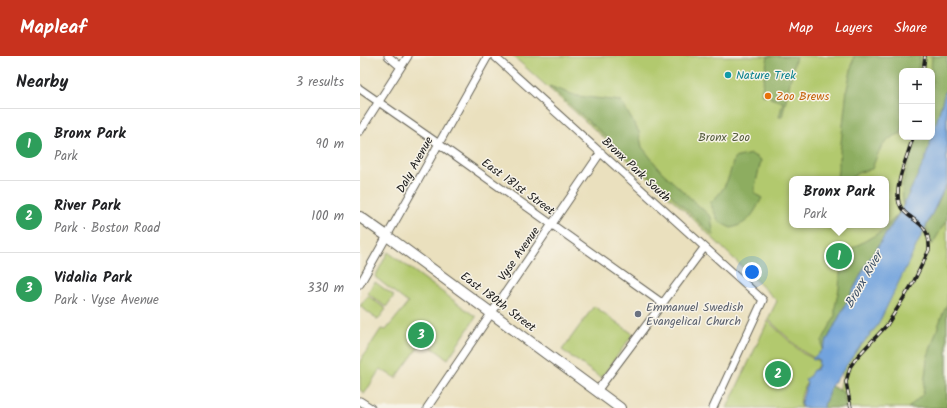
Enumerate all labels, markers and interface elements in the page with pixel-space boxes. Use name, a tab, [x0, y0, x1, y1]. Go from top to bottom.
text: Mapleaf	[20, 13, 87, 43]
text: Map	[789, 17, 813, 39]
text: Layers	[835, 17, 873, 39]
text: Share	[895, 17, 927, 39]
place label: Nature Trek	[736, 66, 796, 85]
map controls	[899, 68, 935, 140]
button: +	[899, 68, 935, 104]
text: Nearby	[16, 69, 68, 96]
marker: Nature Trek	[723, 70, 733, 80]
text: 3 results	[296, 72, 344, 93]
place label: Zoo Brews	[776, 87, 829, 106]
marker: Zoo Brews	[763, 91, 773, 101]
button: −	[899, 104, 935, 140]
text: Bronx Park	[54, 122, 126, 146]
park label: Bronx Zoo	[698, 128, 750, 147]
street label: Daly Avenue	[392, 133, 439, 197]
street label: Bronx Park South	[597, 133, 675, 207]
text: 1	[27, 134, 31, 155]
text: 90 m	[316, 134, 344, 155]
text: Park	[54, 146, 78, 167]
street label: East 181st Street	[477, 154, 559, 220]
popup	[789, 176, 889, 228]
text: Bronx Park	[803, 180, 875, 204]
text: River Park	[54, 194, 120, 218]
text: Park	[803, 204, 827, 225]
text: 2	[25, 206, 33, 227]
text: 100 m	[311, 206, 344, 227]
text: Park · Boston Road	[54, 218, 160, 239]
street label: Vyse Avenue	[493, 222, 545, 285]
pin: 1	[826, 241, 852, 271]
water label: Bronx River	[839, 245, 890, 312]
your location	[742, 262, 762, 282]
text: Vidalia Park	[54, 266, 132, 290]
street label: East 180th Street	[456, 267, 540, 337]
text: 3	[25, 278, 33, 299]
text: 330 m	[307, 278, 344, 299]
text: Park · Vyse Avenue	[54, 290, 159, 311]
place label: Emmanuel Swedish Evangelical Church	[646, 298, 743, 331]
marker: Emmanuel Swedish Evangelical Church	[633, 309, 643, 319]
pin: 3	[408, 320, 434, 350]
pin: 2	[765, 359, 791, 389]

